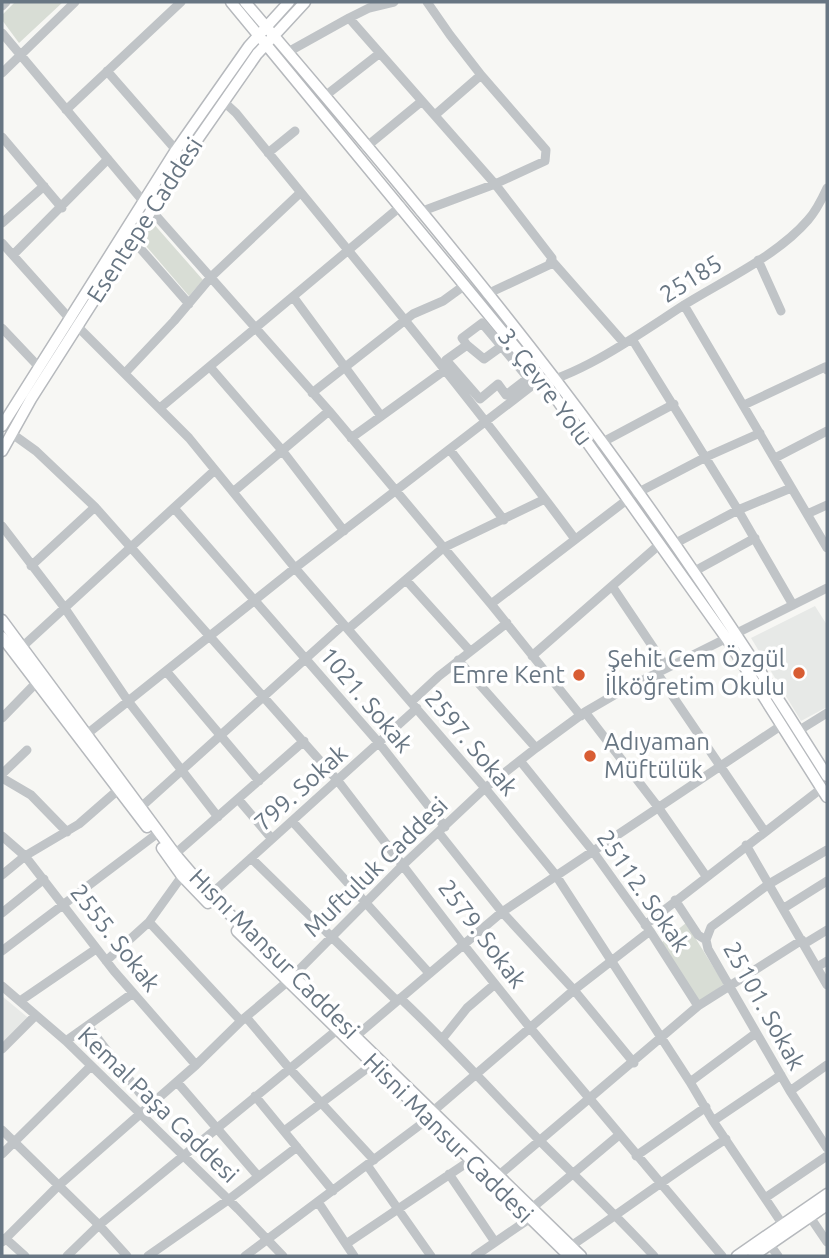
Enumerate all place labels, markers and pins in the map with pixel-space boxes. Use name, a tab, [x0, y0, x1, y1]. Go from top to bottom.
place label: Şehit Cem Özgül İlköğretim Okulu	[605, 645, 785, 700]
place label: Emre Kent	[452, 661, 566, 688]
marker: Şehit Cem Özgül İlköğretim Okulu	[791, 665, 807, 681]
marker: Emre Kent	[571, 667, 587, 683]
place label: Adıyaman Müftülük	[604, 728, 710, 783]
marker: Adıyaman Müftülük	[582, 748, 598, 764]

